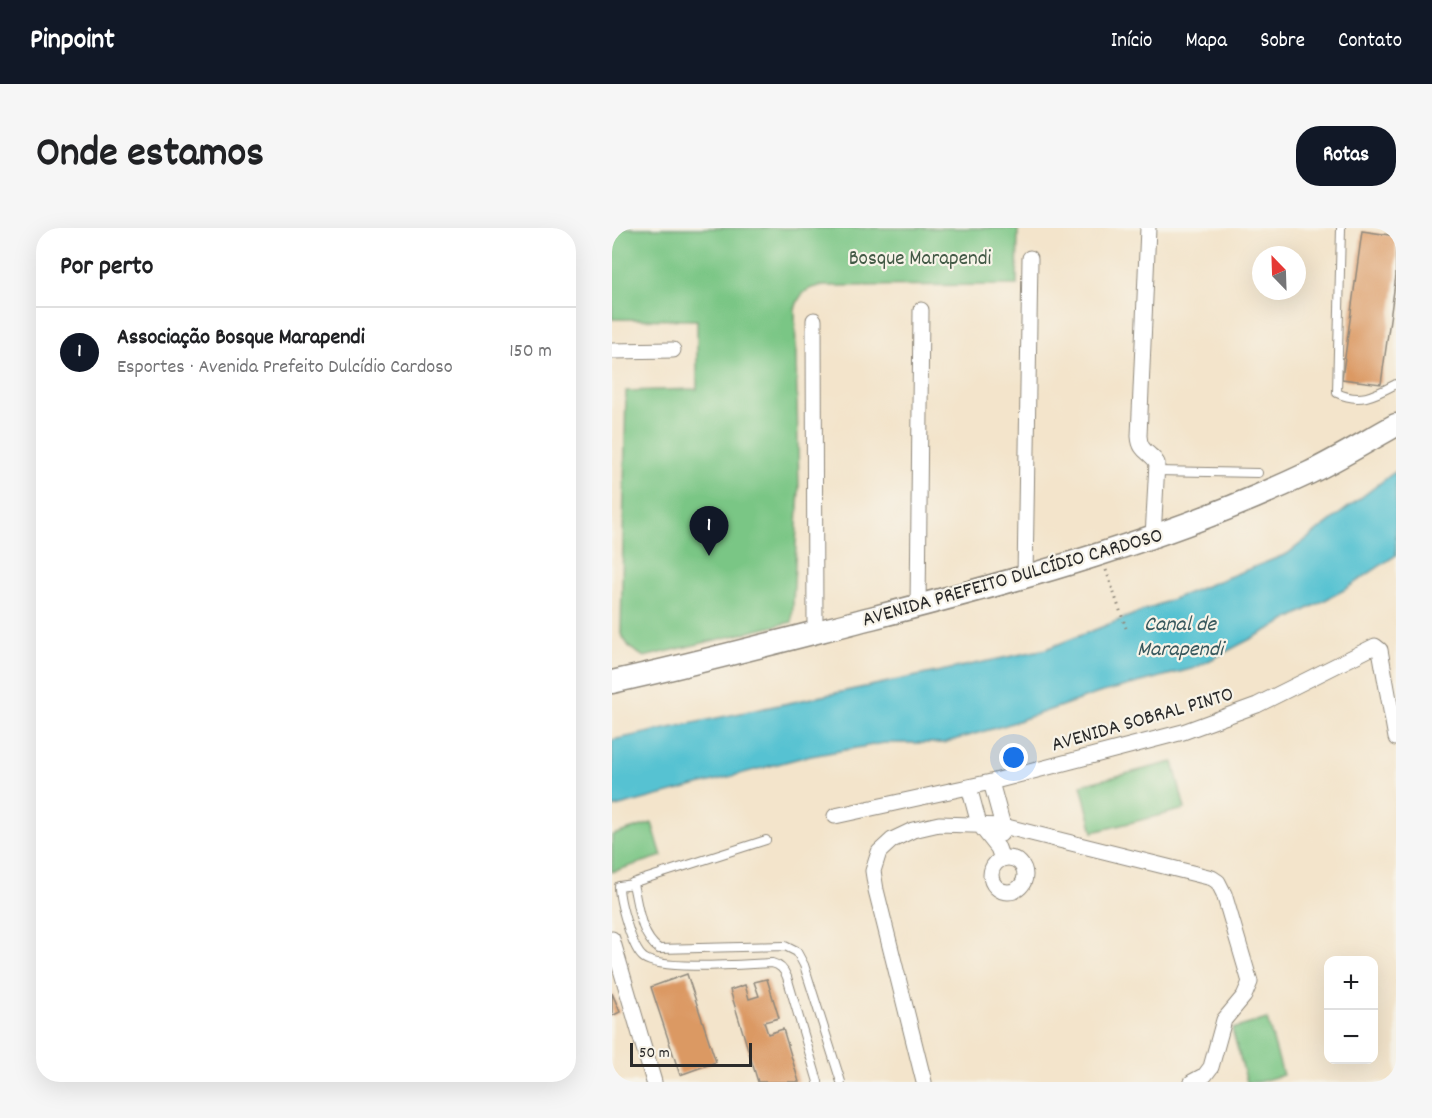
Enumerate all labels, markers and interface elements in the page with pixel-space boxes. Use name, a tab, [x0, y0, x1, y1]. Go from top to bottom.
text: Pinpoint	[30, 22, 115, 62]
text: Início	[1111, 27, 1152, 57]
text: Mapa	[1185, 27, 1227, 57]
text: Sobre	[1260, 27, 1305, 57]
text: Contato	[1338, 27, 1402, 57]
text: Onde estamos	[36, 126, 264, 186]
button: Rotas	[1296, 126, 1396, 186]
park label: Bosque Marapendi	[849, 245, 991, 275]
north arrow	[1252, 246, 1306, 300]
text: Por perto	[60, 249, 153, 286]
text: Associação Bosque Marapendi	[117, 323, 365, 354]
text: 1	[77, 338, 82, 366]
text: 150 m	[509, 338, 552, 366]
text: Esportes · Avenida Prefeito Dulcídio Cardoso	[117, 354, 453, 382]
pin: 1	[690, 506, 728, 556]
street label: AVENIDA PREFEITO DULCÍDIO CARDOSO	[859, 522, 1167, 636]
water label: Canal de Marapendi	[1137, 610, 1226, 666]
street label: AVENIDA SOBRAL PINTO	[1048, 681, 1237, 761]
your location	[999, 743, 1028, 772]
map controls	[1324, 956, 1378, 1064]
button: +	[1324, 956, 1378, 1010]
button: −	[1324, 1010, 1378, 1064]
scale bar	[630, 1040, 752, 1068]
text: 50 m	[639, 1042, 670, 1065]

